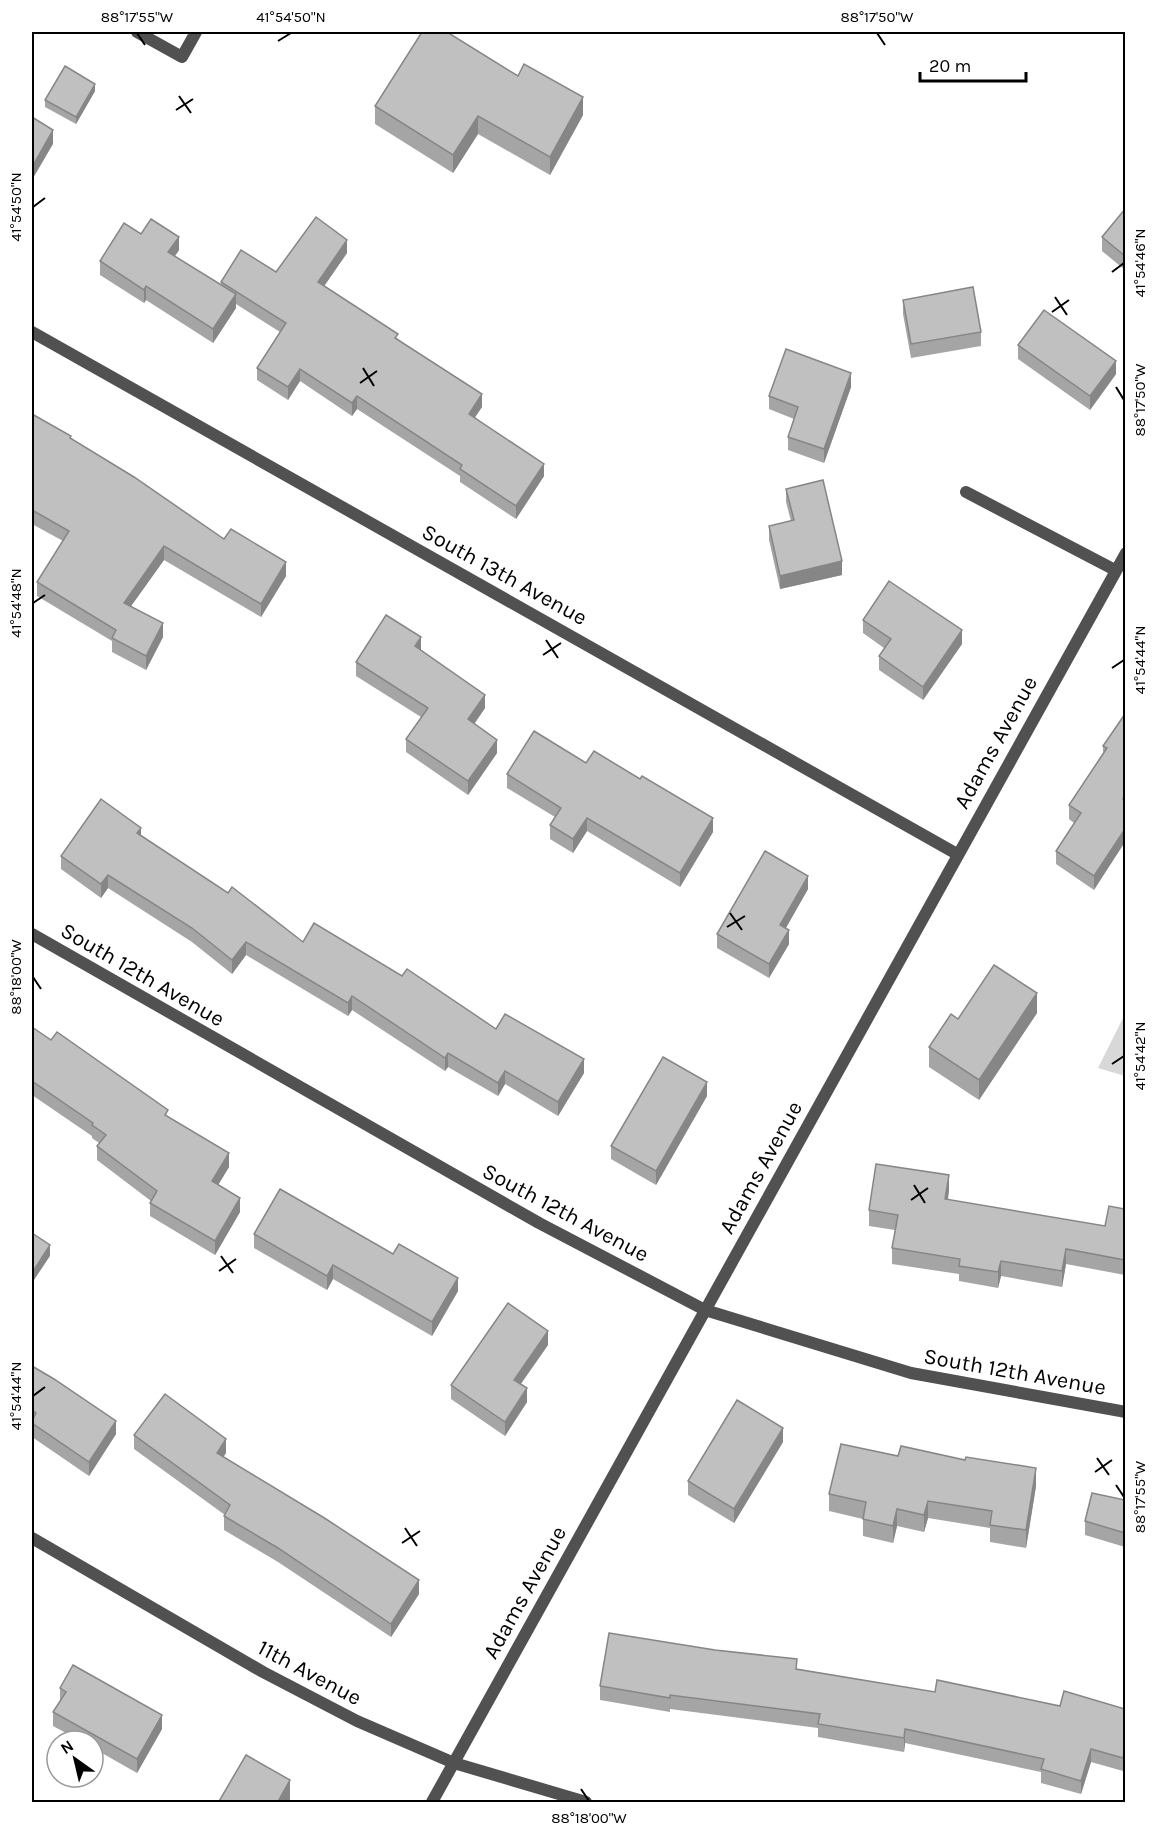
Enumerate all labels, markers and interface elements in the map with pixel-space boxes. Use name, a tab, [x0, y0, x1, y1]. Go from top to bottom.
text: 88°17'55"W	[101, 8, 174, 26]
text: 41°54'50"N	[256, 8, 326, 26]
text: 88°17'50"W	[841, 8, 914, 26]
scale bar	[920, 45, 1026, 83]
text: 20 m	[929, 55, 971, 77]
text: 41°54'50"N	[7, 172, 25, 242]
text: 41°54'46"N	[1131, 228, 1149, 298]
text: 88°17'50"W	[1131, 363, 1149, 436]
street label: South 13th Avenue	[417, 519, 592, 631]
text: 41°54'48"N	[7, 568, 25, 638]
text: 41°54'44"N	[1131, 626, 1149, 694]
street label: Adams Avenue	[949, 672, 1043, 813]
street label: South 12th Avenue	[56, 917, 229, 1032]
text: 88°18'00"W	[7, 939, 25, 1015]
text: 41°54'42"N	[1131, 1021, 1149, 1091]
street label: Adams Avenue	[714, 1097, 808, 1238]
street label: South 12th Avenue	[478, 1158, 653, 1268]
street label: South 12th Avenue	[922, 1343, 1108, 1401]
text: 41°54'44"N	[7, 1362, 25, 1430]
text: 88°17'55"W	[1131, 1460, 1149, 1533]
street label: Adams Avenue	[478, 1522, 572, 1663]
street label: 11th Avenue	[253, 1635, 366, 1711]
north arrow	[45, 1729, 105, 1789]
text: N	[57, 1736, 77, 1758]
text: 88°18'00"W	[551, 1809, 627, 1827]

